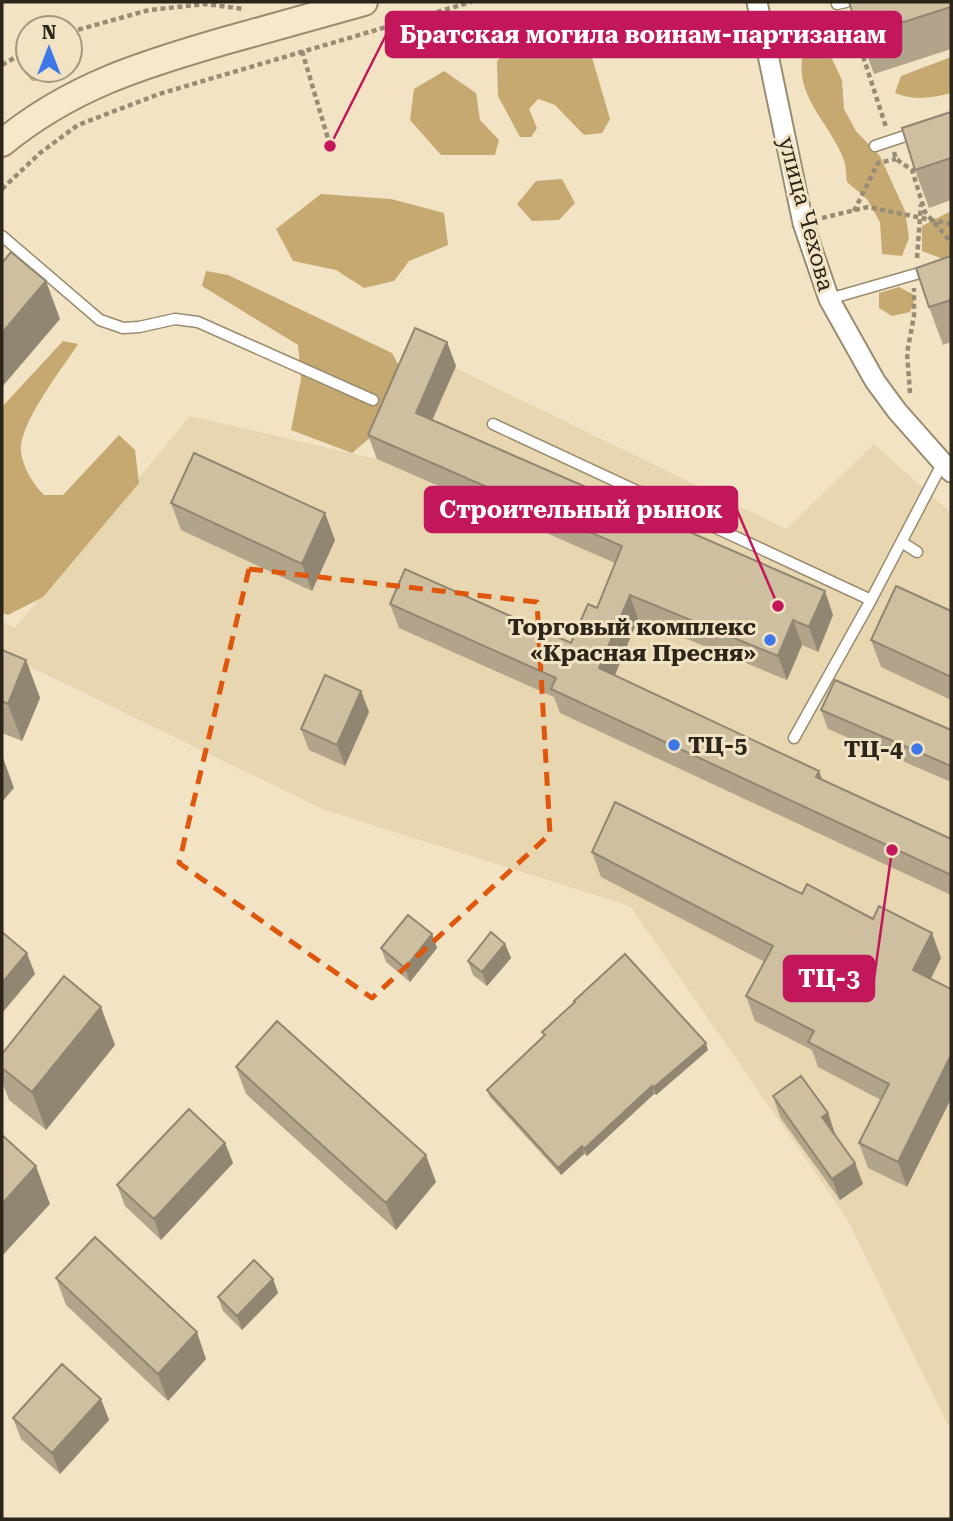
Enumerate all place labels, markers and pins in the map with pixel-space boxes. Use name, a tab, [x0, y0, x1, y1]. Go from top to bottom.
callout: Братская могила воинам-партизанам	[386, 12, 901, 57]
callout: Строительный рынок	[425, 487, 737, 532]
place label: Торговый комплекс «Красная Пресня»	[508, 614, 756, 667]
marker: Торговый комплекс «Красная Пресня»	[762, 632, 778, 648]
place label: ТЦ-5	[688, 732, 747, 759]
place label: ТЦ-4	[844, 736, 903, 763]
marker: ТЦ-5	[666, 737, 682, 753]
marker: ТЦ-4	[909, 741, 925, 757]
callout: ТЦ-3	[784, 956, 874, 1001]

